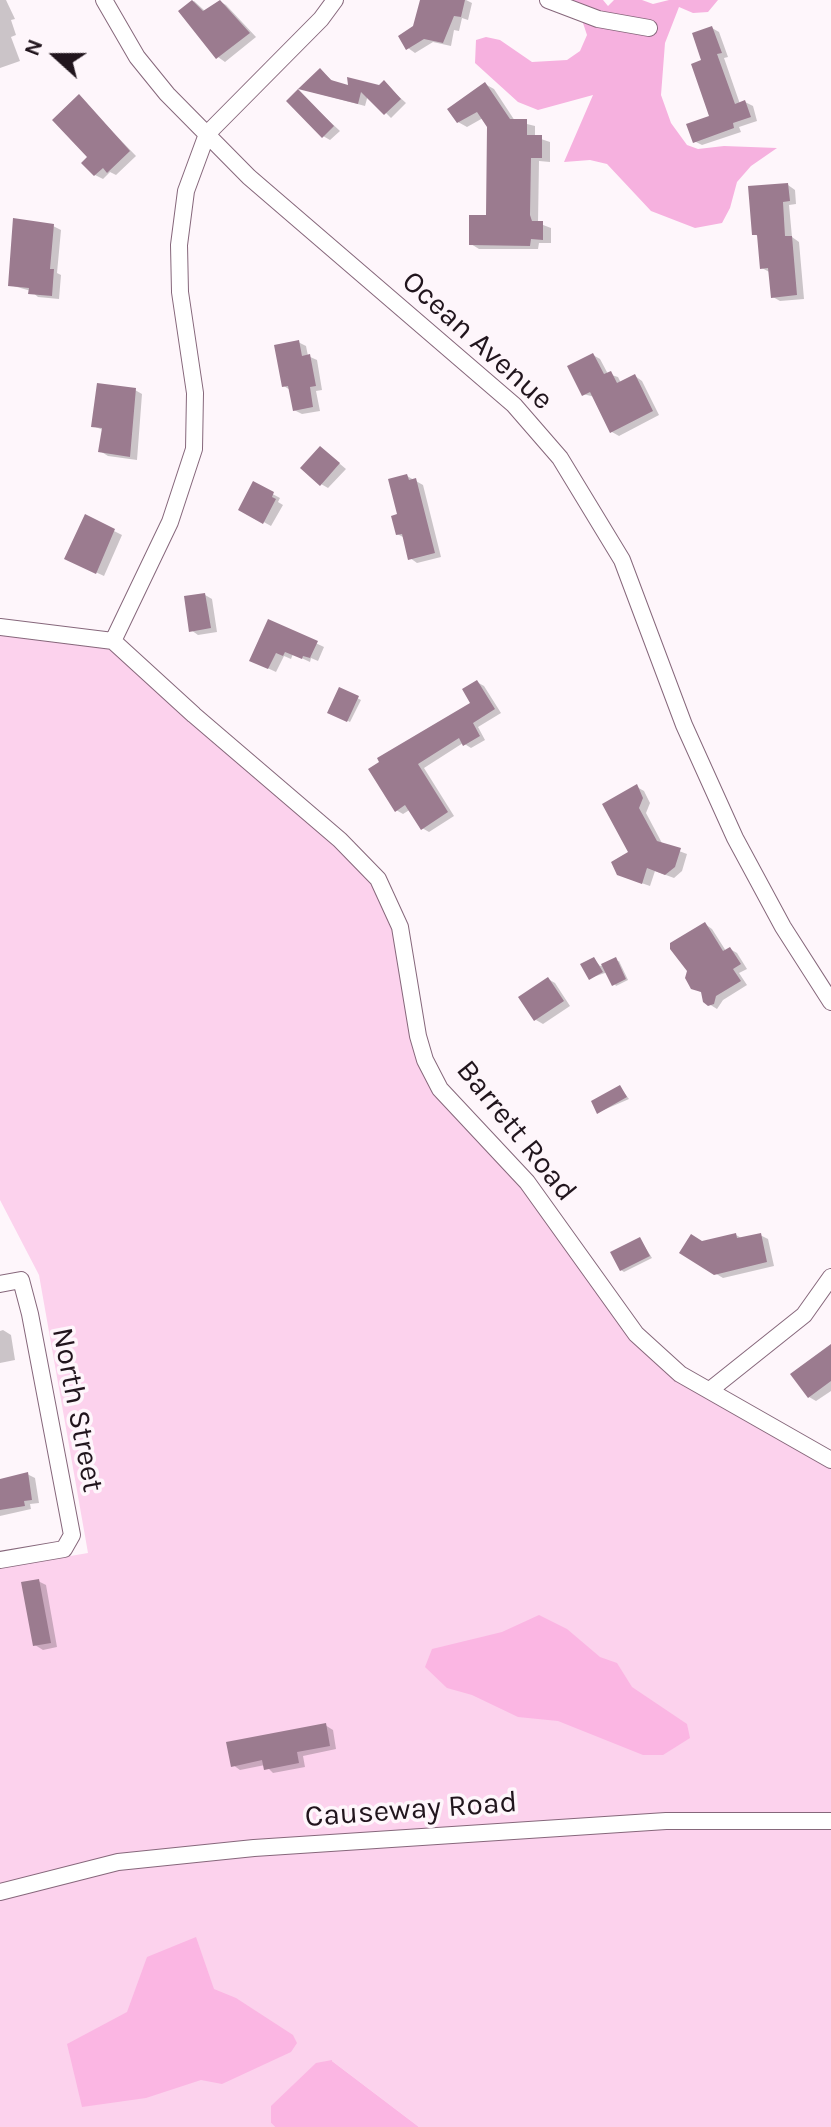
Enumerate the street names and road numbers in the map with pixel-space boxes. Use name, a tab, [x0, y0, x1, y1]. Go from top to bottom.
street label: Ocean Avenue	[394, 264, 560, 418]
street label: Barrett Road	[448, 1053, 584, 1209]
street label: North Street	[43, 1325, 111, 1495]
street label: Causeway Road	[304, 1785, 518, 1835]

